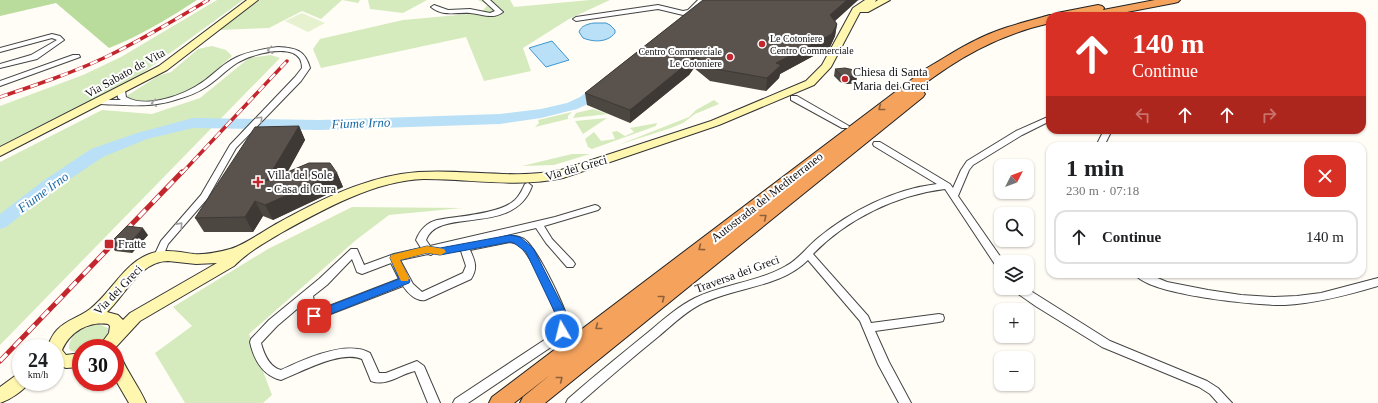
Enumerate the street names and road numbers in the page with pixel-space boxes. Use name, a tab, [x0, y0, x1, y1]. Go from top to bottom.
street label: Via Sabato de Vita	[83, 45, 168, 101]
street label: Autostrada del Mediterraneo	[708, 149, 826, 245]
street label: Via dei Greci	[543, 152, 609, 184]
street label: Traversa dei Greci	[693, 252, 782, 296]
street label: Via dei Greci	[91, 262, 146, 318]

